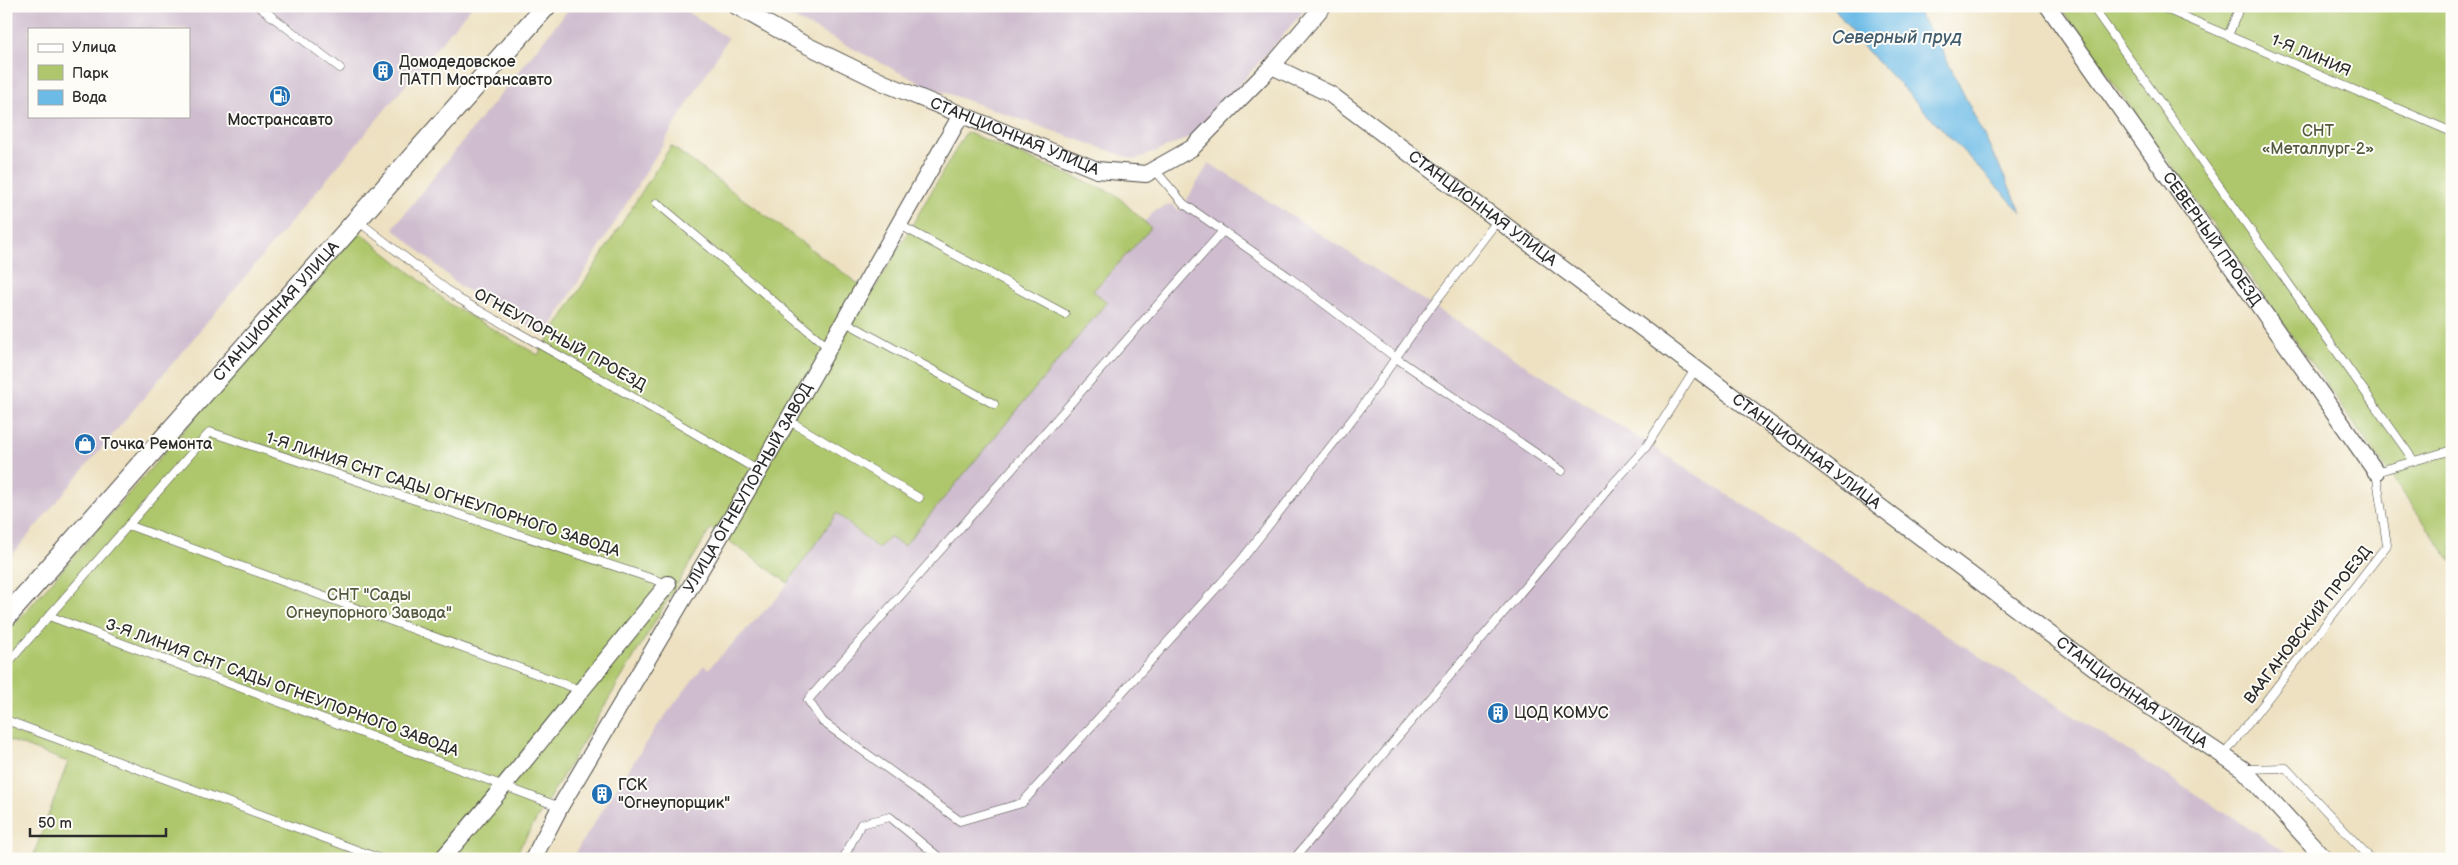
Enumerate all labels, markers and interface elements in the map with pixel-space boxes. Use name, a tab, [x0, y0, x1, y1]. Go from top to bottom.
water label: Северный пруд	[1832, 27, 1962, 48]
legend	[28, 28, 190, 118]
street label: 1-Я ЛИНИЯ	[2268, 31, 2354, 81]
text: Улица	[72, 38, 117, 57]
place label: Домодедовское ПАТП Мострансавто	[399, 53, 552, 90]
building icon: Домодедовское ПАТП Мострансавто	[371, 59, 395, 83]
text: Парк	[72, 64, 109, 83]
fuel station icon: Мострансавто	[268, 84, 292, 108]
text: Вода	[72, 88, 107, 107]
street label: СТАНЦИОННАЯ УЛИЦА	[927, 93, 1102, 179]
place label: Мострансавто	[227, 111, 333, 130]
park label: СНТ «Металлург-2»	[2262, 122, 2374, 159]
street label: СТАНЦИОННАЯ УЛИЦА	[1404, 147, 1561, 270]
street label: СЕВЕРНЫЙ ПРОЕЗД	[2158, 168, 2266, 310]
street label: СТАНЦИОННАЯ УЛИЦА	[209, 237, 343, 385]
street label: ОГНЕУПОРНЫЙ ПРОЕЗД	[471, 285, 649, 395]
street label: УЛИЦА ОГНЕУПОРНЫЙ ЗАВОД	[680, 380, 816, 596]
street label: СТАНЦИОННАЯ УЛИЦА	[1728, 390, 1885, 513]
street label: 1-Я ЛИНИЯ СНТ САДЫ ОГНЕУПОРНОГО ЗАВОДА	[264, 429, 623, 561]
shop icon: Точка Ремонта	[73, 432, 97, 456]
place label: Точка Ремонта	[101, 435, 213, 454]
street label: ВААГАНОВСКИЙ ПРОЕЗД	[2240, 542, 2376, 708]
park label: СНТ "Сады Огнеупорного Завода"	[286, 586, 452, 623]
street label: 3-Я ЛИНИЯ СНТ САДЫ ОГНЕУПОРНОГО ЗАВОДА	[103, 615, 461, 761]
street label: СТАНЦИОННАЯ УЛИЦА	[2052, 633, 2211, 752]
building icon: ЦОД КОМУС	[1486, 701, 1510, 725]
place label: ЦОД КОМУС	[1514, 704, 1609, 723]
place label: ГСК "Огнеупорщик"	[618, 776, 730, 813]
building icon: ГСК "Огнеупорщик"	[590, 782, 614, 806]
scale bar	[30, 805, 166, 837]
text: 50 m	[38, 814, 72, 833]

